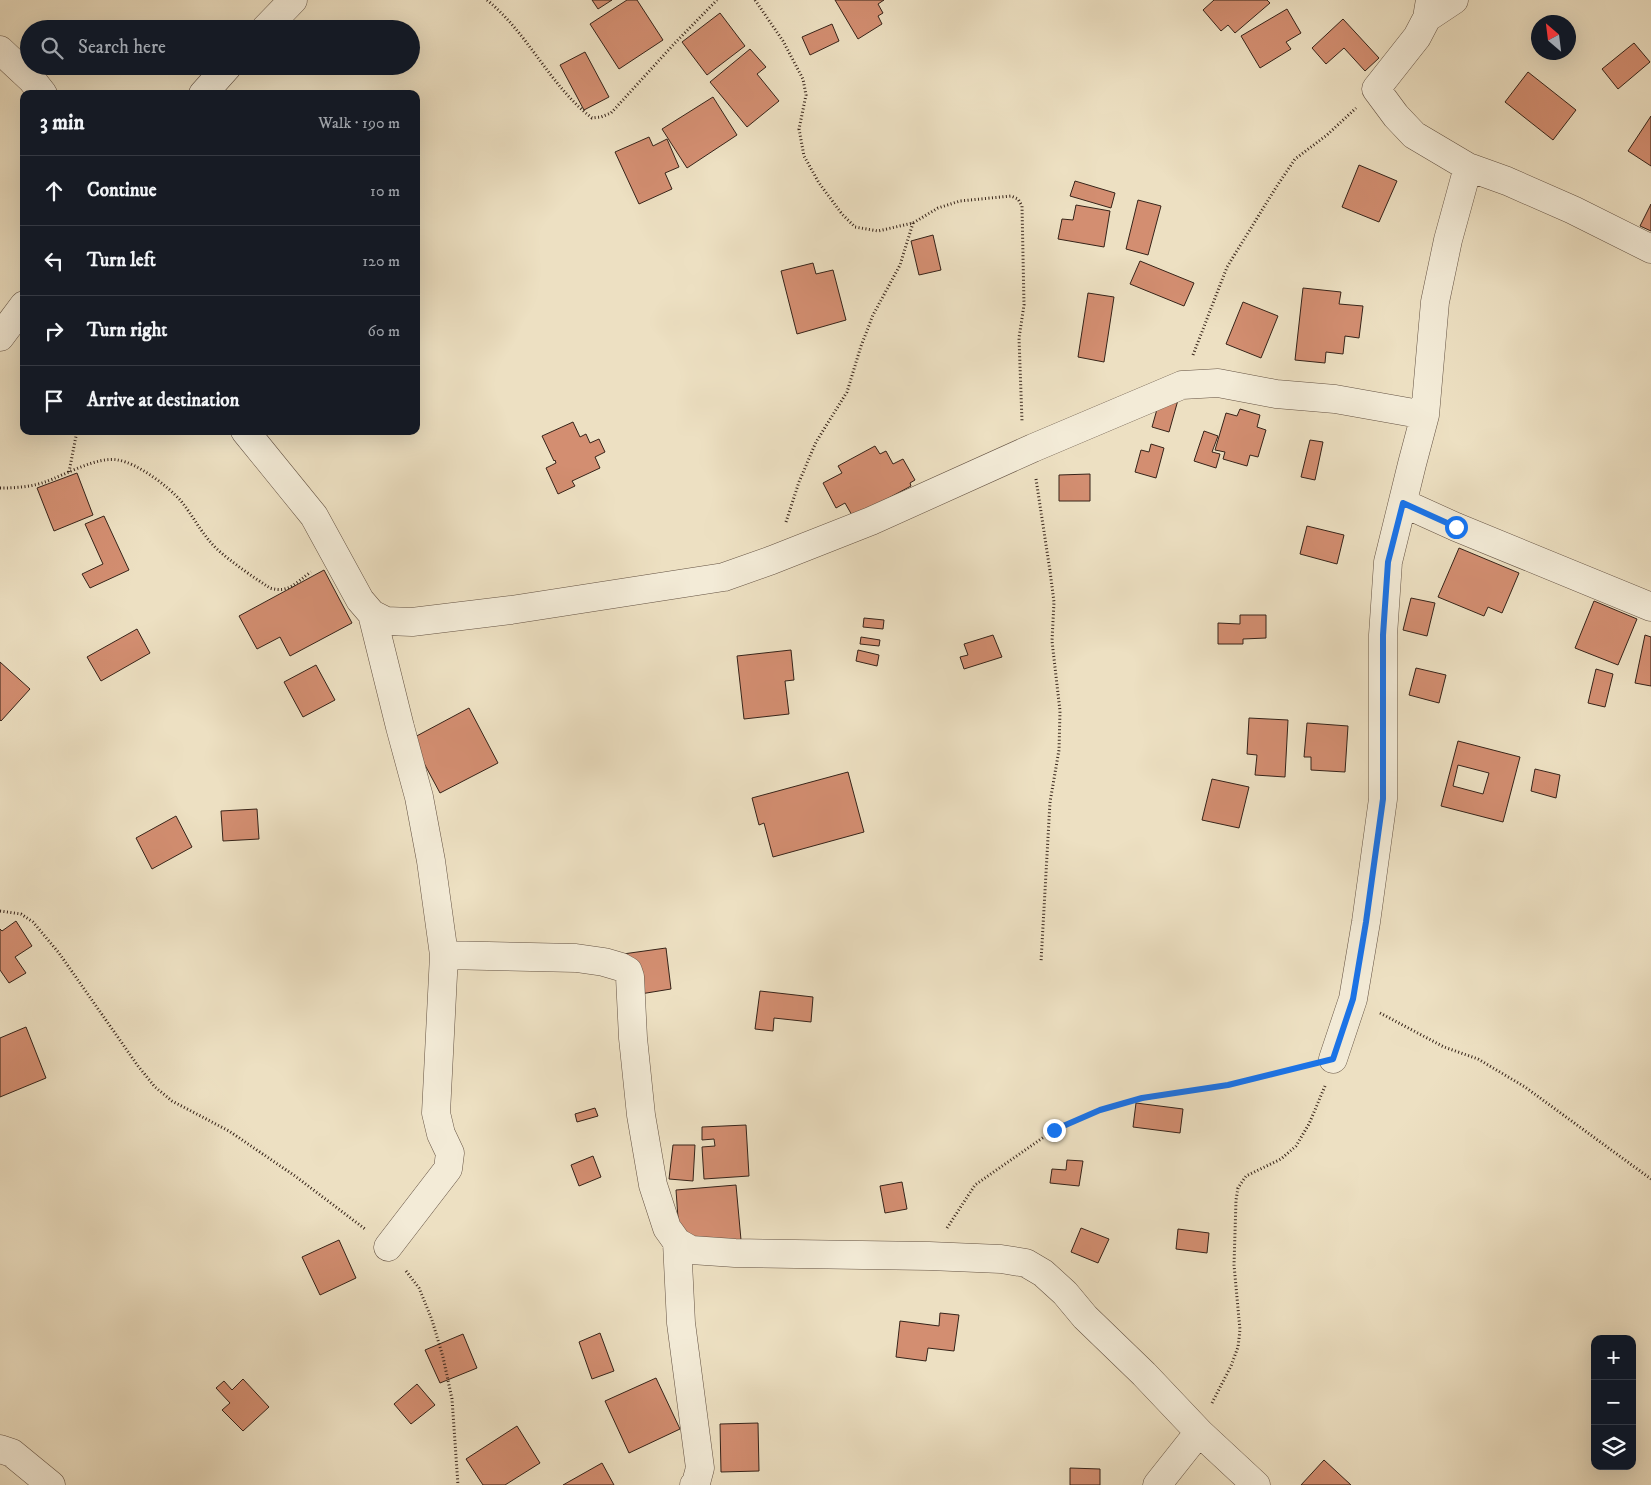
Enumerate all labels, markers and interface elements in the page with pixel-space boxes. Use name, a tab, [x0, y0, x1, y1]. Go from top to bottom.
north arrow	[1531, 15, 1576, 60]
search box	[20, 20, 420, 75]
icon: search	[38, 34, 66, 62]
text: Search here	[78, 36, 166, 59]
text: 3 min	[40, 110, 85, 136]
text: Walk · 190 m	[318, 113, 400, 133]
icon: ahead	[40, 177, 68, 205]
text: Continue	[87, 179, 157, 202]
text: 10 m	[370, 181, 400, 201]
icon: left	[40, 247, 68, 275]
text: Turn left	[87, 249, 156, 272]
text: 120 m	[362, 251, 400, 271]
icon: right	[40, 317, 68, 345]
text: Turn right	[87, 319, 167, 342]
text: 60 m	[368, 321, 400, 341]
icon: arrive	[40, 387, 68, 415]
text: Arrive at destination	[87, 389, 239, 412]
route start	[1445, 516, 1468, 539]
route end	[1043, 1119, 1066, 1142]
map controls	[1591, 1335, 1636, 1470]
button: +	[1591, 1335, 1636, 1380]
button: −	[1591, 1380, 1636, 1425]
button: layers	[1591, 1425, 1636, 1470]

